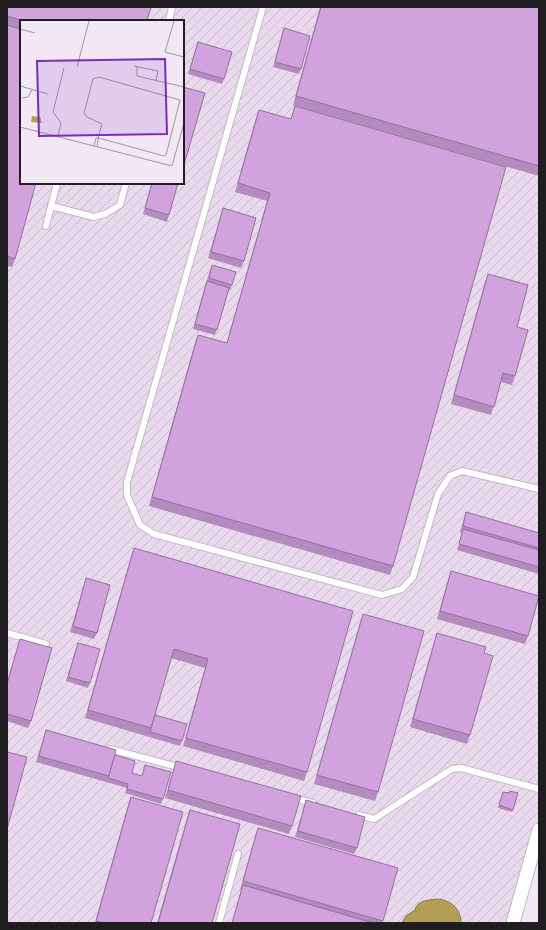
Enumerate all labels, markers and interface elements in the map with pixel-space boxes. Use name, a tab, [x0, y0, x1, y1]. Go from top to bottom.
inset map	[20, 20, 184, 184]

